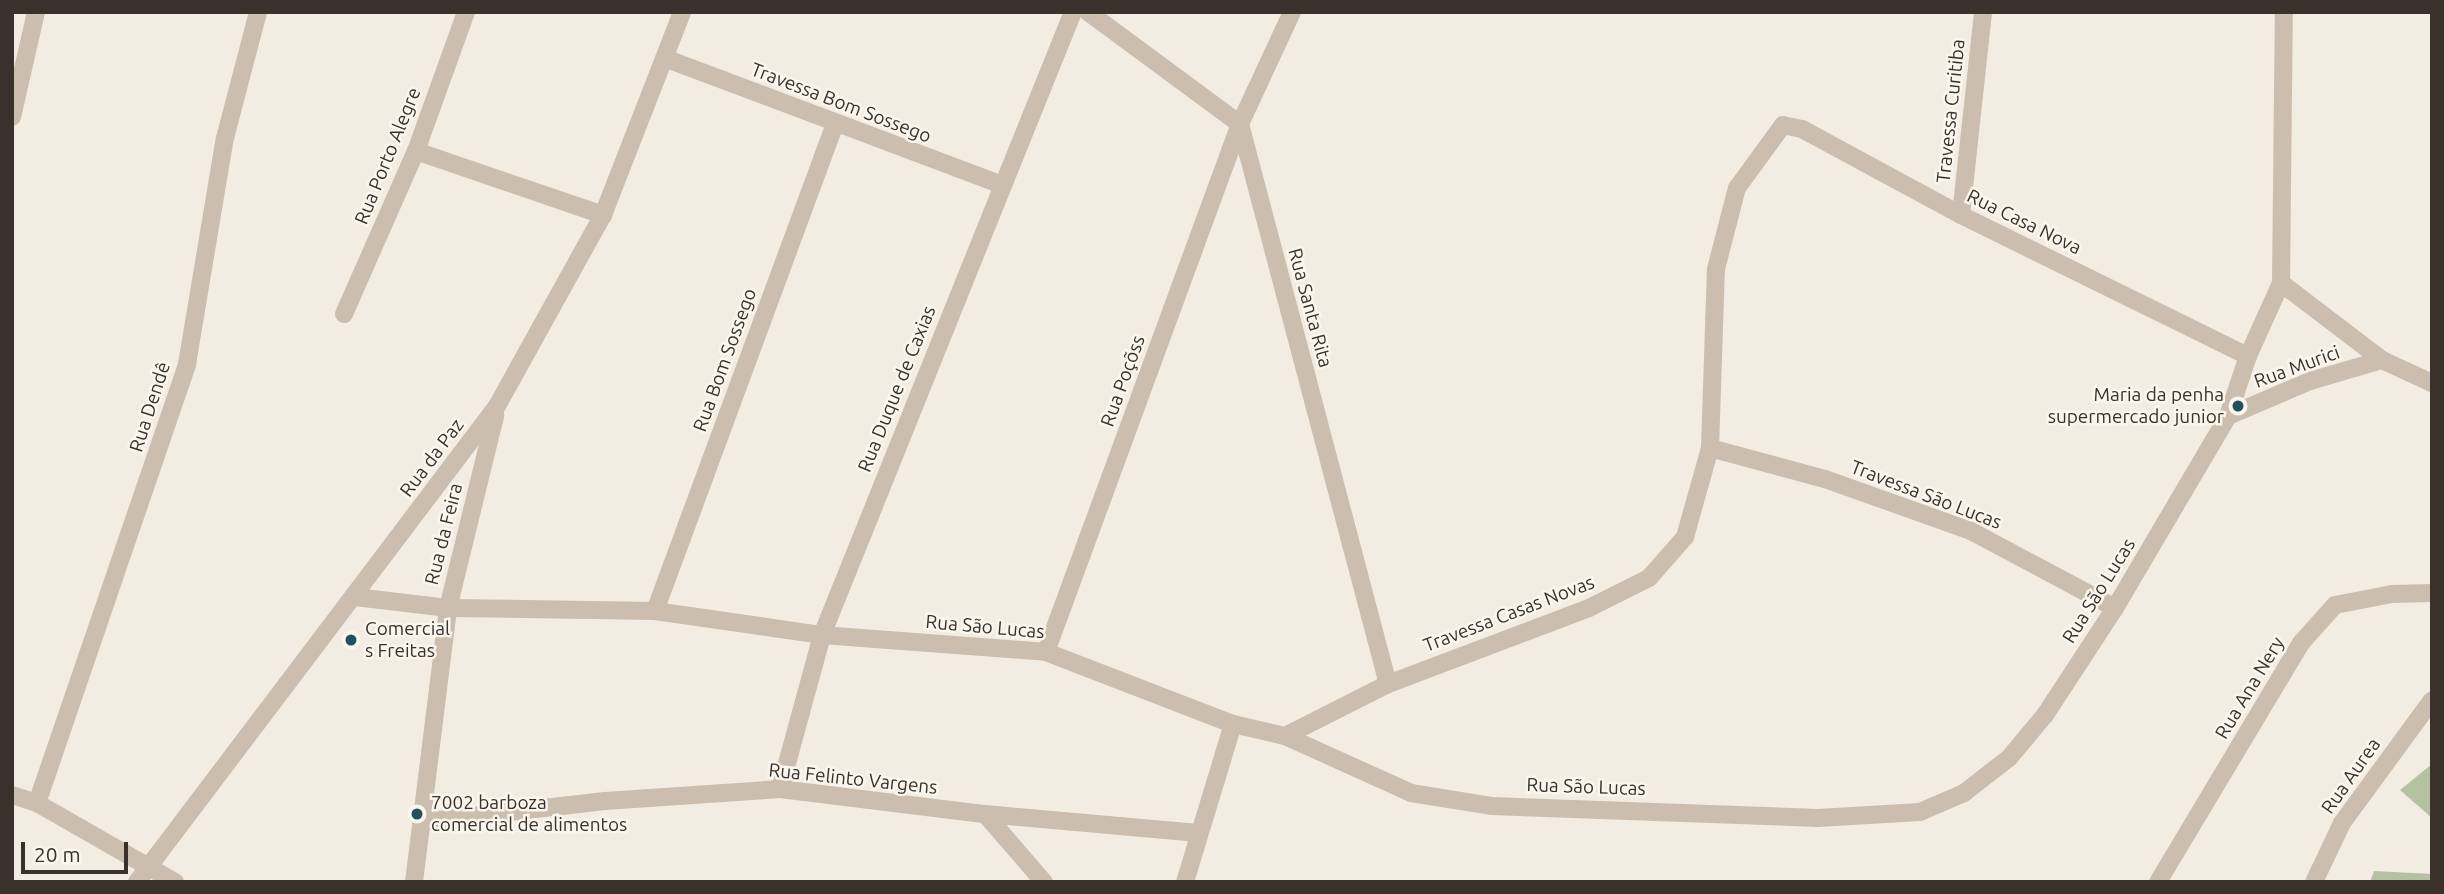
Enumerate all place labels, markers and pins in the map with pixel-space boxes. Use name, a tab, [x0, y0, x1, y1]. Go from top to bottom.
place label: Maria da penha supermercado junior	[2048, 384, 2224, 428]
marker: Maria da penha supermercado junior	[2230, 398, 2246, 414]
place label: Comercial s Freitas	[365, 618, 450, 662]
marker: Comercial s Freitas	[343, 632, 359, 648]
place label: 7002 barboza comercial de alimentos	[431, 792, 627, 836]
marker: 7002 barboza comercial de alimentos	[409, 806, 425, 822]

